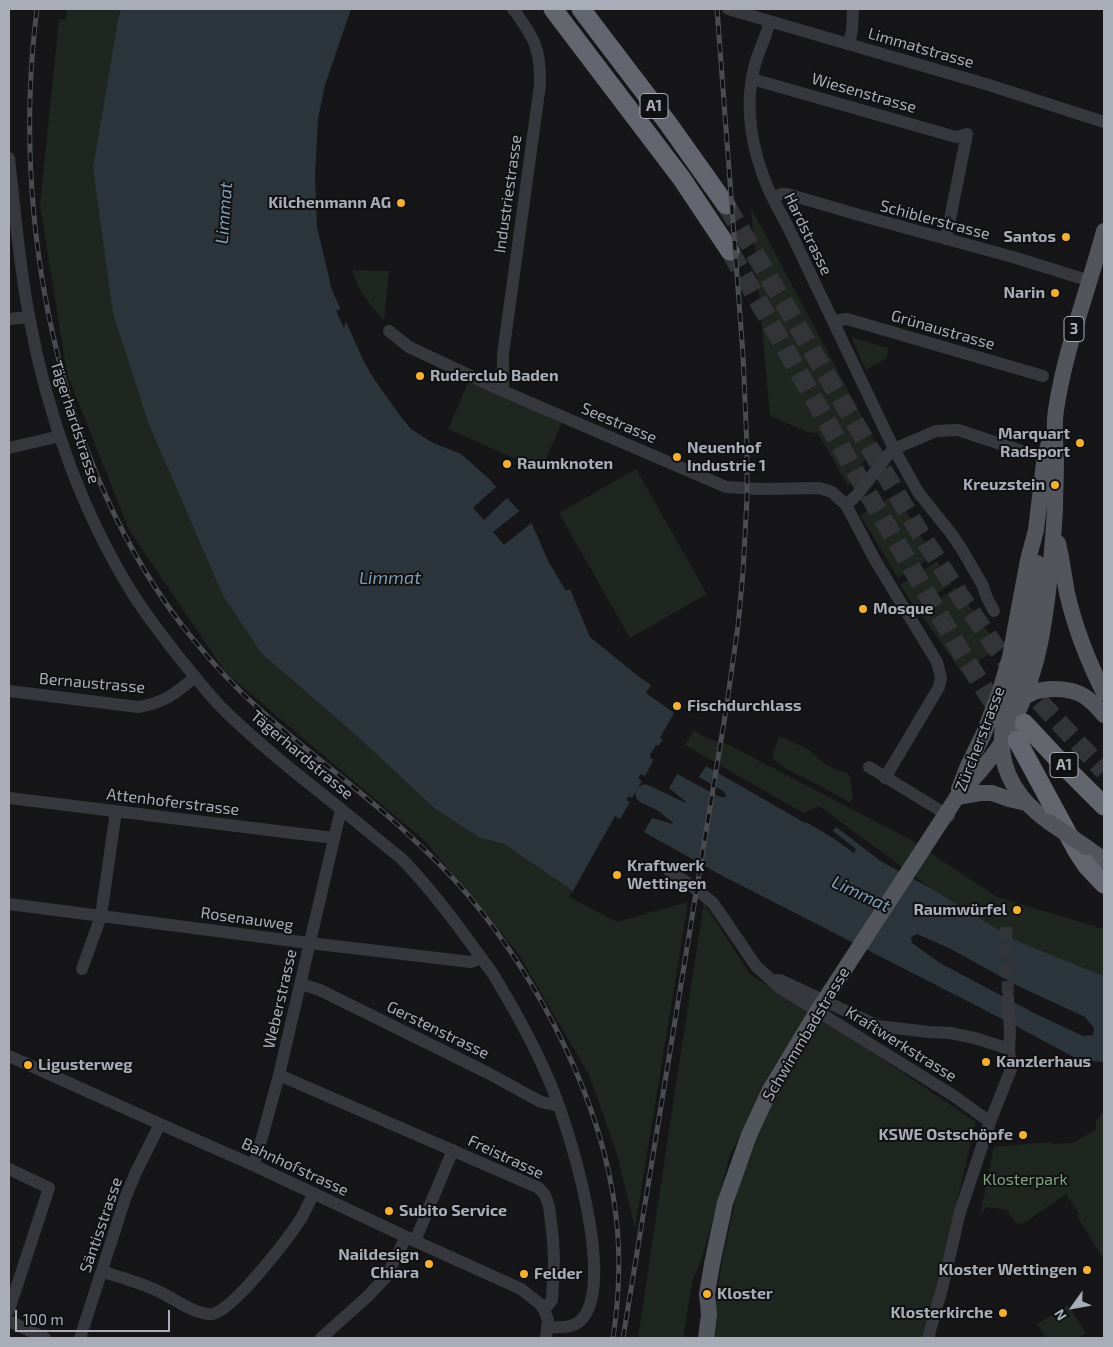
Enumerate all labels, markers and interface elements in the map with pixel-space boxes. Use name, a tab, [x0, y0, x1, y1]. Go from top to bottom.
street label: Limmatstrasse	[866, 24, 976, 72]
street label: Wiesenstrasse	[809, 69, 919, 117]
road number: A1	[640, 94, 668, 118]
street label: Industriestrasse	[490, 134, 526, 254]
water label: Limmat	[211, 181, 237, 245]
street label: Hardstrasse	[780, 190, 836, 278]
place label: Kilchenmann AG	[268, 193, 391, 213]
street label: Schiblerstrasse	[878, 196, 992, 244]
marker: Kilchenmann AG	[395, 197, 407, 209]
place label: Santos	[1003, 227, 1056, 247]
marker: Santos	[1060, 231, 1072, 243]
place label: Narin	[1003, 283, 1045, 303]
marker: Narin	[1049, 287, 1061, 299]
street label: Grünaustrasse	[889, 306, 997, 354]
road number: 3	[1064, 316, 1084, 342]
street label: Tägerhardstrasse	[46, 358, 104, 486]
place label: Ruderclub Baden	[430, 366, 559, 386]
marker: Ruderclub Baden	[414, 370, 426, 382]
street label: Seestrasse	[578, 398, 660, 448]
place label: Marquart Radsport	[998, 424, 1070, 462]
marker: Marquart Radsport	[1074, 437, 1086, 449]
place label: Neuenhof Industrie 1	[687, 438, 766, 476]
marker: Neuenhof Industrie 1	[671, 451, 683, 463]
place label: Raumknoten	[517, 454, 613, 474]
marker: Raumknoten	[501, 458, 513, 470]
place label: Kreuzstein	[963, 475, 1045, 495]
marker: Kreuzstein	[1049, 479, 1061, 491]
water label: Limmat	[359, 567, 421, 589]
place label: Mosque	[873, 599, 934, 619]
marker: Mosque	[857, 603, 869, 615]
street label: Bernaustrasse	[38, 669, 146, 697]
street label: Zürcherstrasse	[951, 684, 1009, 794]
place label: Fischdurchlass	[687, 696, 801, 716]
marker: Fischdurchlass	[671, 700, 683, 712]
street label: Tägerhardstrasse	[247, 706, 357, 804]
road number: A1	[1050, 752, 1078, 778]
street label: Attenhoferstrasse	[106, 784, 240, 820]
place label: Kraftwerk Wettingen	[627, 856, 706, 894]
marker: Kraftwerk Wettingen	[611, 869, 623, 881]
water label: Limmat	[828, 871, 894, 917]
place label: Raumwürfel	[913, 900, 1007, 920]
street label: Rosenauweg	[199, 903, 295, 935]
marker: Raumwürfel	[1011, 904, 1023, 916]
street label: Weberstrasse	[259, 947, 301, 1051]
street label: Schwimmbadstrasse	[758, 964, 854, 1104]
street label: Gerstenstrasse	[384, 997, 492, 1063]
street label: Kraftwerkstrasse	[842, 1002, 960, 1086]
place label: Kanzlerhaus	[996, 1052, 1091, 1072]
place label: Ligusterweg	[38, 1055, 133, 1075]
marker: Kanzlerhaus	[980, 1056, 992, 1068]
marker: Ligusterweg	[22, 1059, 34, 1071]
place label: KSWE Ostschöpfe	[878, 1125, 1013, 1145]
marker: KSWE Ostschöpfe	[1017, 1129, 1029, 1141]
street label: Freistrasse	[465, 1131, 547, 1183]
street label: Bahnhofstrasse	[238, 1134, 352, 1200]
park label: Klosterpark	[982, 1170, 1068, 1190]
street label: Säntisstrasse	[76, 1175, 126, 1275]
place label: Subito Service	[399, 1201, 507, 1221]
marker: Subito Service	[383, 1205, 395, 1217]
place label: Naildesign Chiara	[338, 1245, 419, 1283]
marker: Naildesign Chiara	[423, 1258, 435, 1270]
place label: Kloster Wettingen	[938, 1260, 1077, 1280]
place label: Felder	[534, 1264, 582, 1284]
marker: Kloster Wettingen	[1081, 1264, 1093, 1276]
marker: Felder	[518, 1268, 530, 1280]
north arrow	[1048, 1282, 1098, 1332]
place label: Kloster	[717, 1284, 773, 1304]
marker: Kloster	[701, 1288, 713, 1300]
scale bar	[18, 1300, 172, 1332]
place label: Klosterkirche	[890, 1303, 993, 1323]
text: N	[1050, 1306, 1070, 1324]
marker: Klosterkirche	[997, 1307, 1009, 1319]
text: 100 m	[23, 1310, 64, 1328]

